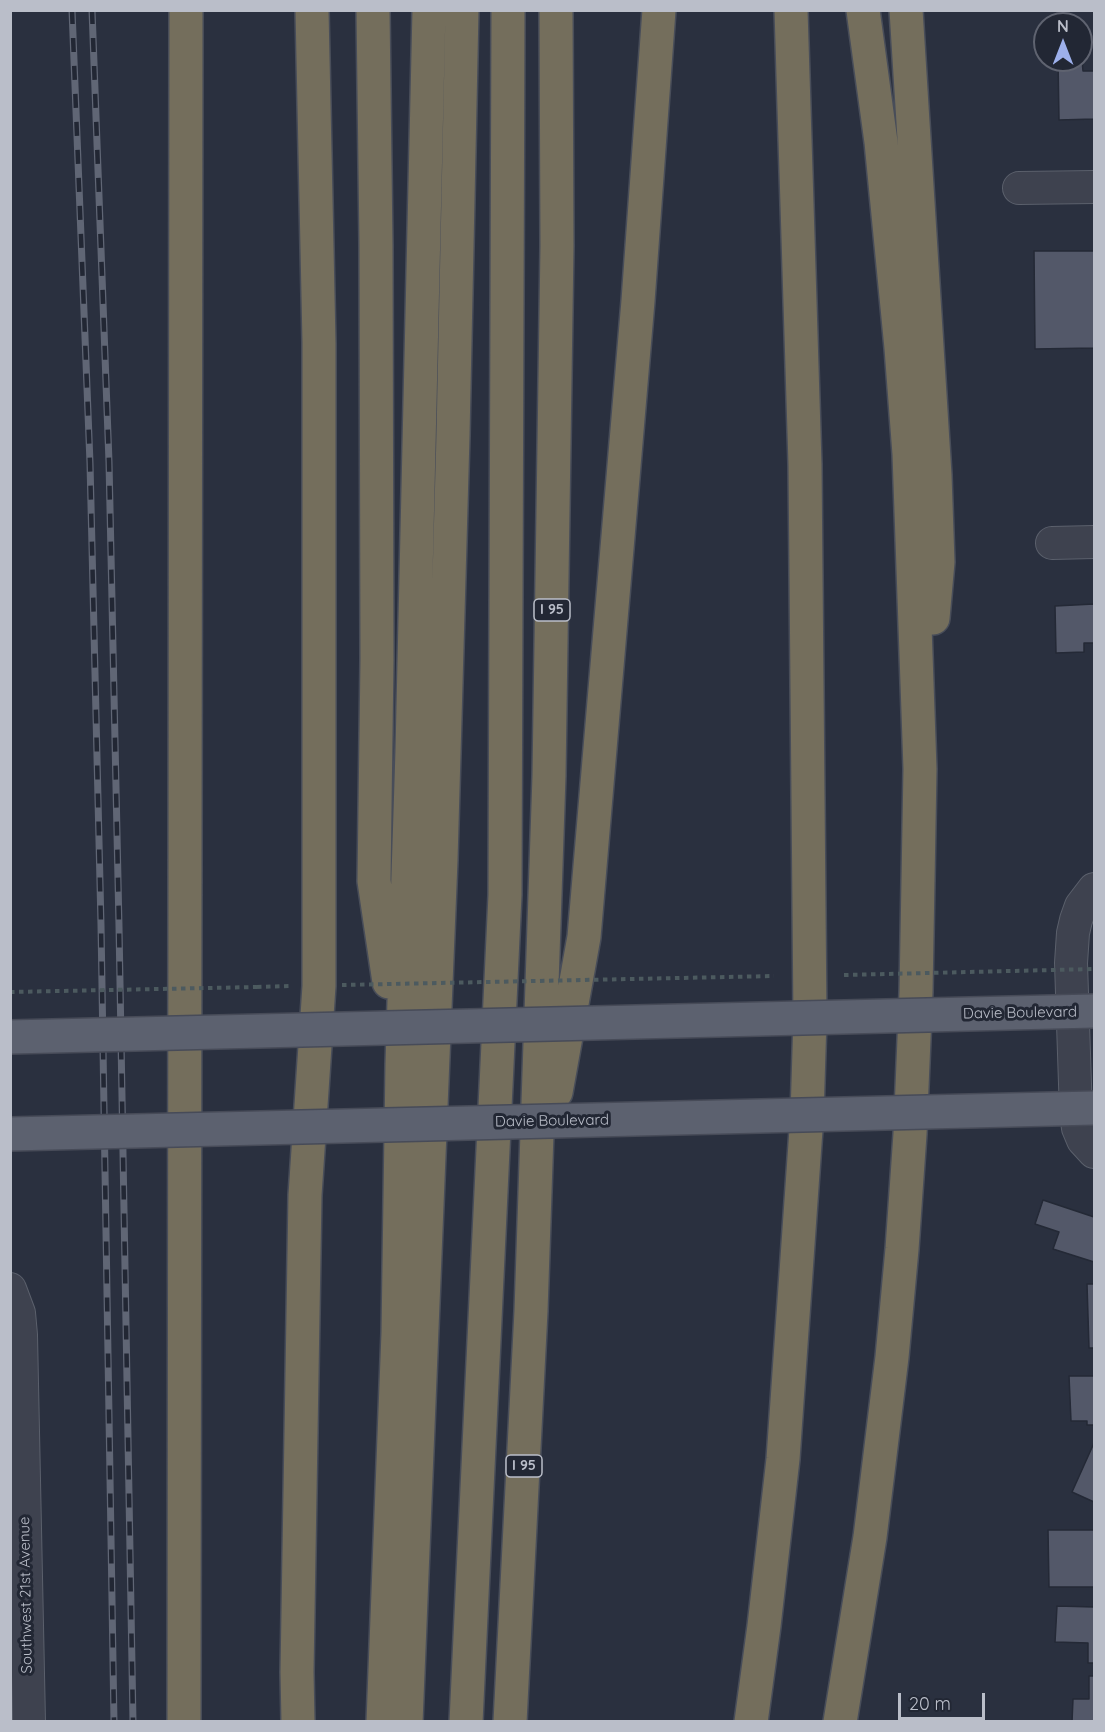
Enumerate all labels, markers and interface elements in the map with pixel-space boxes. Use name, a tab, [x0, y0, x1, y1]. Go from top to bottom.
north arrow	[1033, 12, 1093, 72]
text: N	[1057, 16, 1069, 36]
road number: I 95	[534, 599, 570, 621]
street label: Davie Boulevard	[963, 1003, 1077, 1023]
street label: Davie Boulevard	[495, 1111, 609, 1131]
road number: I 95	[506, 1455, 542, 1477]
street label: Southwest 21st Avenue	[16, 1516, 36, 1674]
scale bar	[901, 1681, 988, 1719]
text: 20 m	[909, 1692, 951, 1715]

